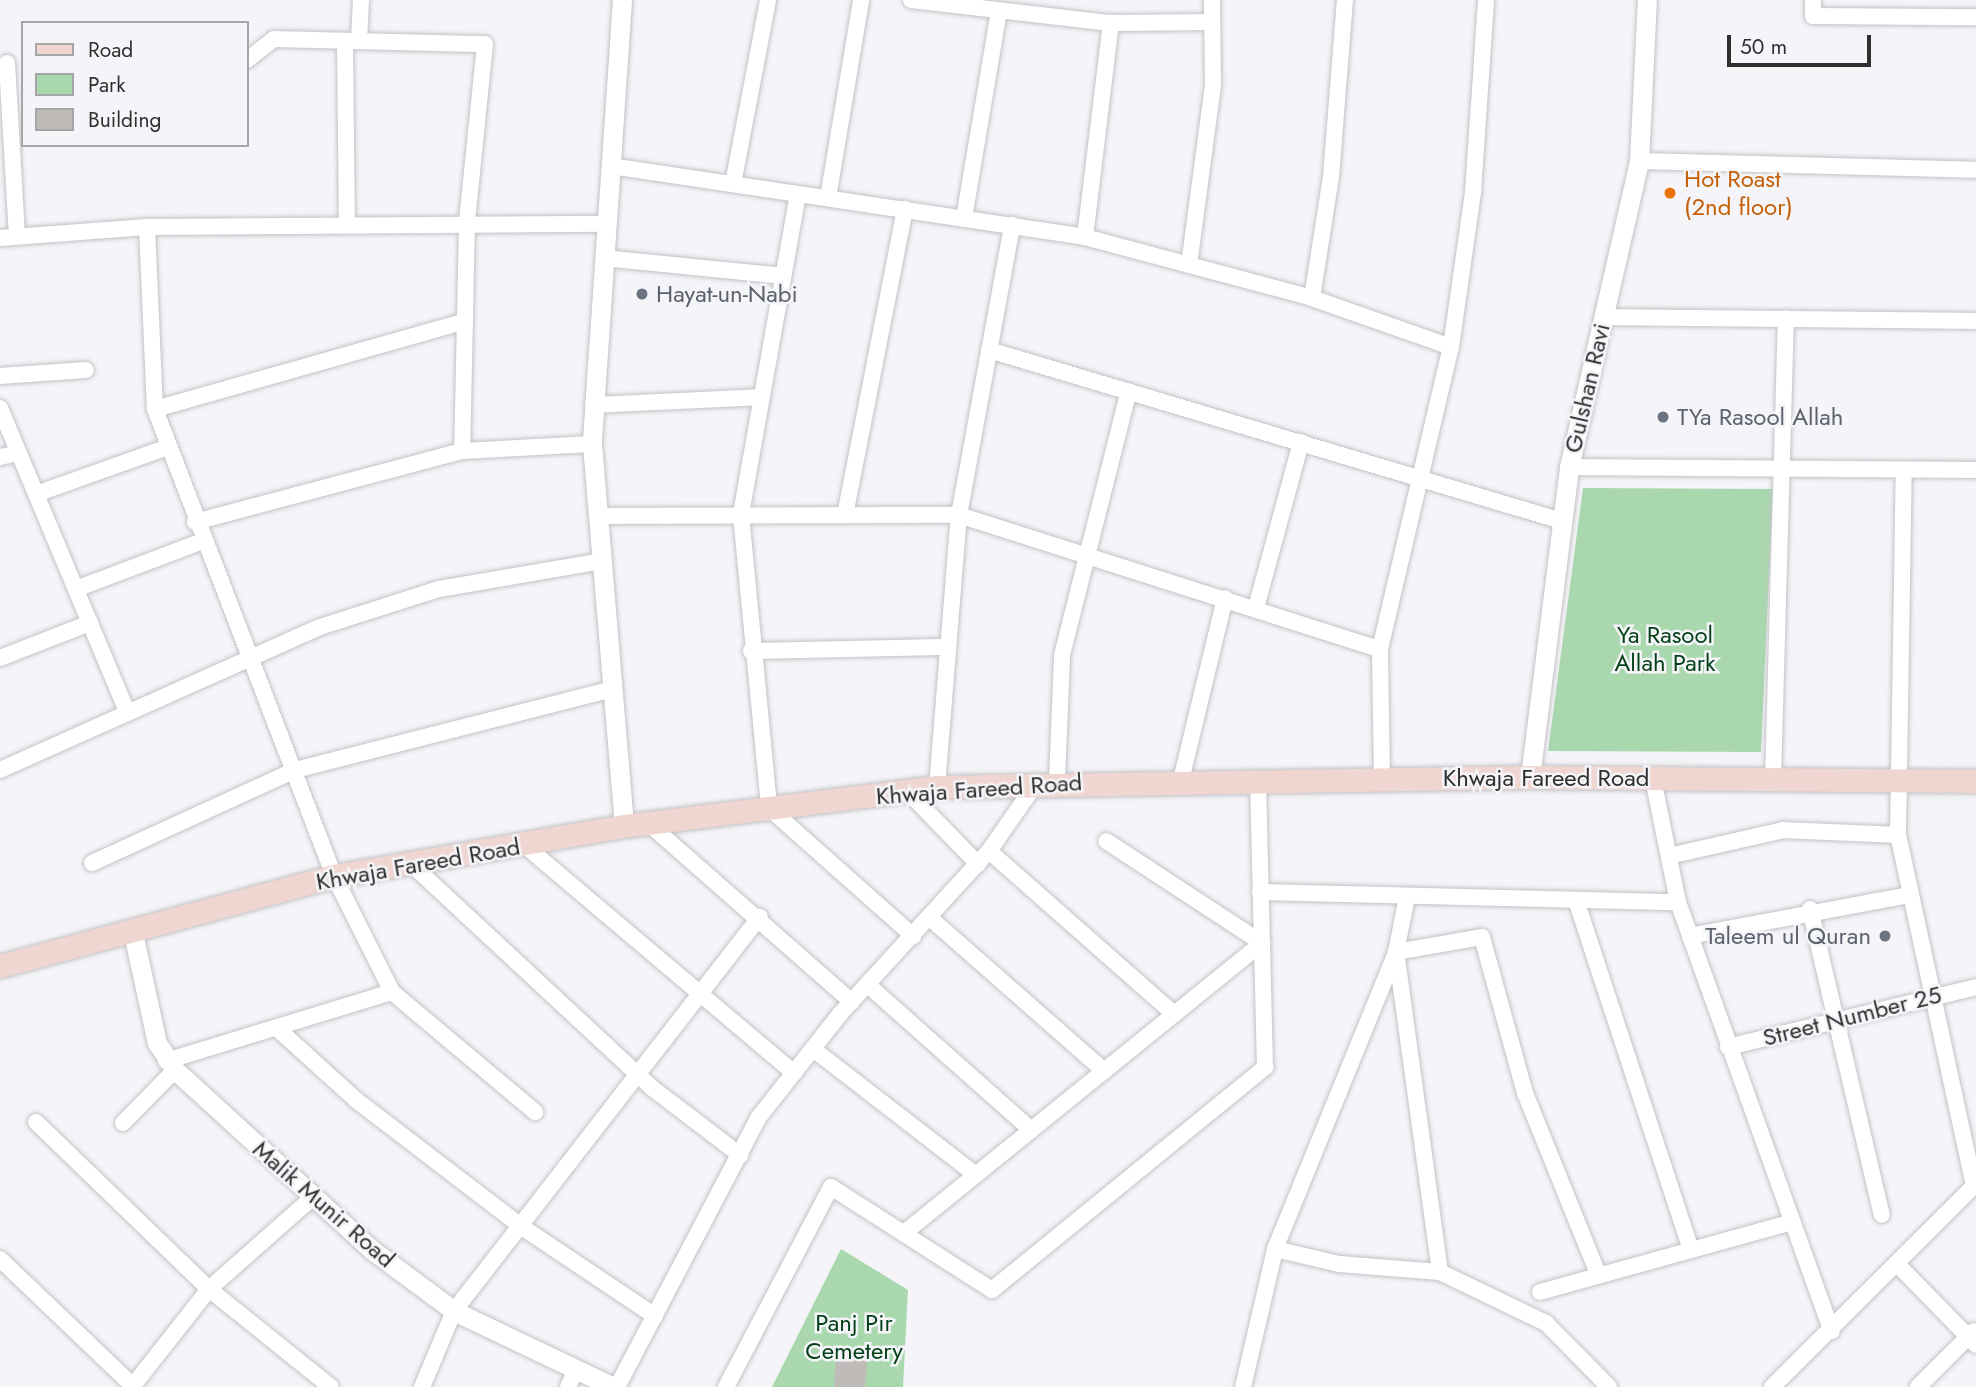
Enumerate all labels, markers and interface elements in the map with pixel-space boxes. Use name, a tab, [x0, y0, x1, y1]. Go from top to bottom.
legend	[21, 21, 248, 147]
scale bar	[1731, 21, 1874, 65]
text: 50 m	[1740, 32, 1787, 62]
text: Road	[88, 35, 133, 65]
text: Park	[88, 70, 125, 100]
text: Building	[88, 105, 161, 135]
place label: Hot Roast (2nd floor)	[1684, 165, 1793, 221]
marker: Hot Roast (2nd floor)	[1662, 185, 1678, 201]
place label: Hayat-un-Nabi	[656, 280, 798, 308]
marker: Hayat-un-Nabi	[634, 286, 650, 302]
street label: Gulshan Ravi	[1558, 320, 1616, 456]
place label: TYa Rasool Allah	[1677, 403, 1843, 431]
marker: TYa Rasool Allah	[1655, 409, 1671, 425]
park label: Ya Rasool Allah Park	[1615, 621, 1715, 677]
street label: Khwaja Fareed Road	[1443, 764, 1649, 792]
street label: Khwaja Fareed Road	[875, 767, 1083, 811]
street label: Khwaja Fareed Road	[314, 832, 522, 896]
place label: Taleem ul Quran	[1705, 922, 1871, 950]
marker: Taleem ul Quran	[1877, 928, 1893, 944]
street label: Street Number 25	[1760, 980, 1944, 1052]
street label: Malik Munir Road	[247, 1135, 401, 1273]
park label: Panj Pir Cemetery	[805, 1309, 903, 1365]

